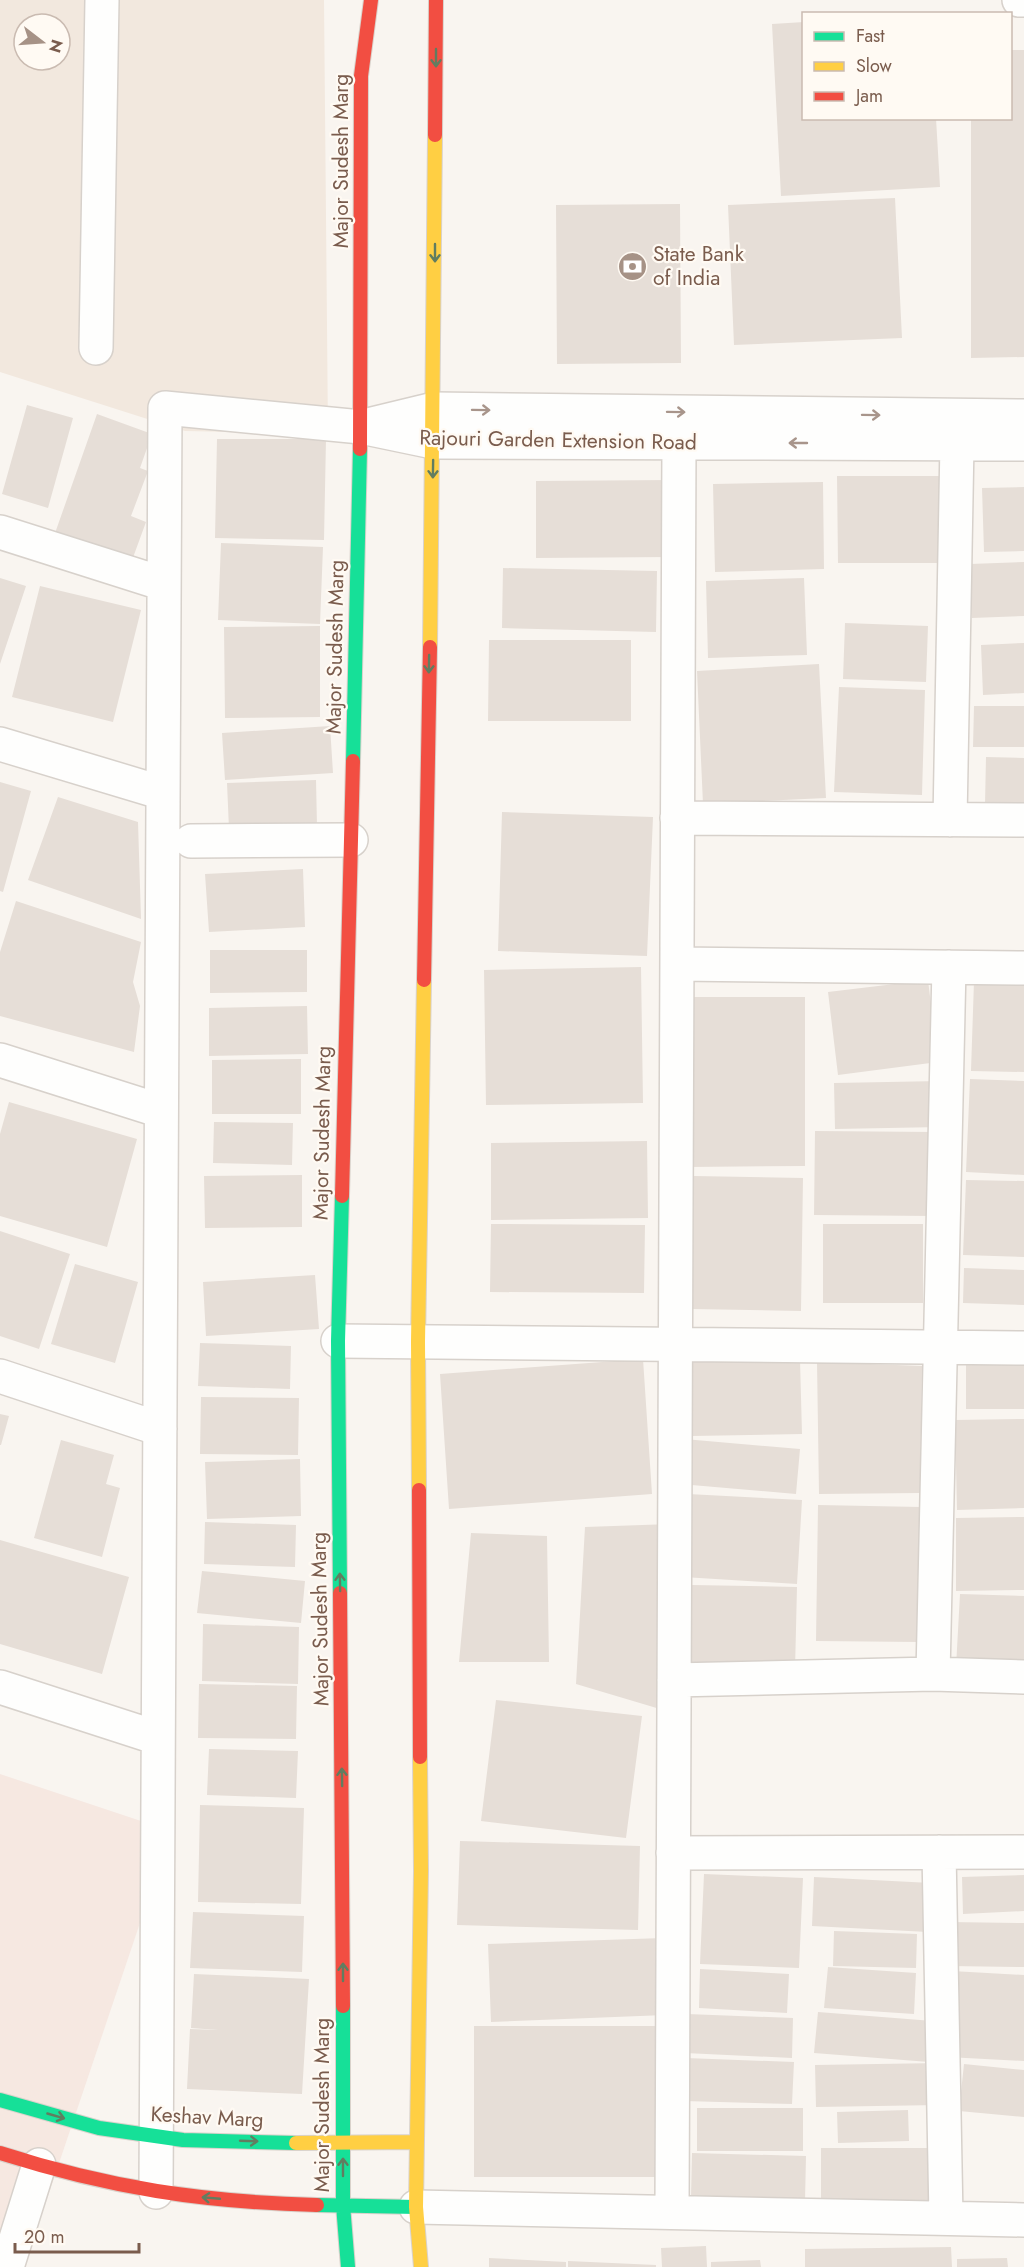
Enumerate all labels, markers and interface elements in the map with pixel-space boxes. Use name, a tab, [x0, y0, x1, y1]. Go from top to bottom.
north arrow	[12, 12, 72, 72]
legend	[802, 12, 1012, 120]
text: Fast	[856, 23, 885, 49]
text: N	[43, 37, 69, 56]
one-way arrow	[430, 48, 442, 68]
text: Slow	[856, 53, 893, 79]
street label: Major Sudesh Marg	[326, 74, 356, 248]
text: Jam	[854, 83, 883, 109]
place label: State Bank of India	[653, 239, 745, 293]
one-way arrow	[429, 243, 441, 263]
bank icon: State Bank of India	[616, 250, 648, 282]
one-way arrow	[470, 404, 490, 416]
one-way arrow	[665, 406, 685, 418]
one-way arrow	[860, 409, 880, 420]
street label: Rajouri Garden Extension Road	[419, 423, 697, 457]
one-way arrow	[788, 437, 808, 449]
one-way arrow	[427, 459, 439, 479]
street label: Major Sudesh Marg	[318, 560, 352, 734]
one-way arrow	[423, 654, 435, 674]
street label: Major Sudesh Marg	[305, 1046, 339, 1220]
street label: Major Sudesh Marg	[303, 1532, 337, 1706]
one-way arrow	[334, 1572, 346, 1592]
one-way arrow	[336, 1767, 348, 1787]
one-way arrow	[337, 1962, 349, 1982]
street label: Major Sudesh Marg	[307, 2018, 337, 2192]
street label: Keshav Marg	[150, 2099, 264, 2135]
one-way arrow	[46, 2111, 65, 2122]
one-way arrow	[238, 2136, 258, 2147]
one-way arrow	[337, 2157, 349, 2177]
one-way arrow	[201, 2192, 221, 2203]
scale bar	[15, 2216, 140, 2254]
text: 20 m	[24, 2224, 64, 2250]

